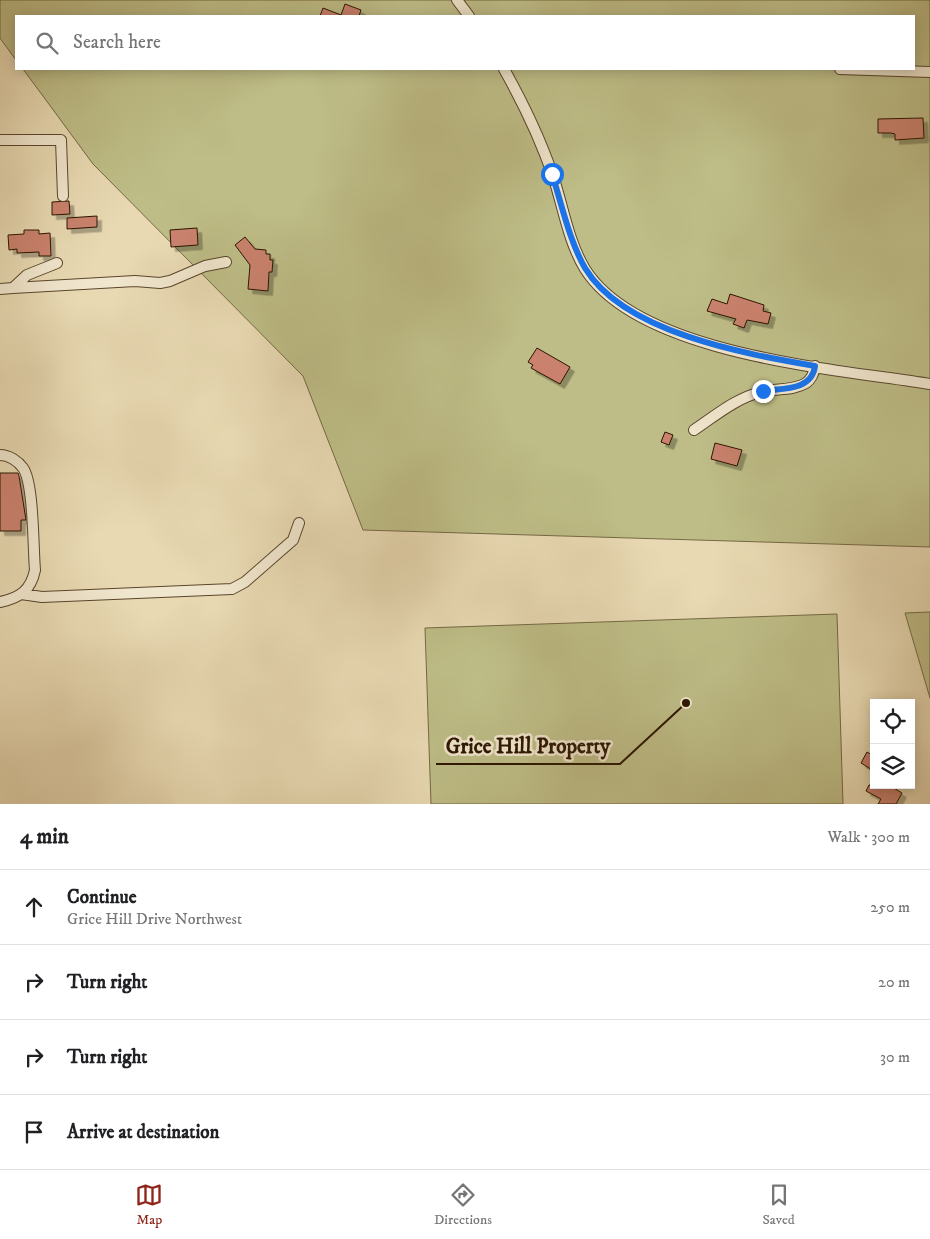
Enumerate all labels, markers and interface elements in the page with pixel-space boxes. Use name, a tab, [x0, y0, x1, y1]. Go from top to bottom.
search box	[15, 15, 915, 70]
icon: search	[33, 29, 61, 57]
text: Search here	[73, 31, 161, 54]
route start	[541, 163, 564, 186]
route end	[752, 380, 775, 403]
map controls	[870, 699, 915, 789]
button: locate	[870, 699, 915, 744]
callout: Grice Hill Property	[436, 728, 620, 764]
text: Grice Hill Property	[446, 734, 611, 760]
button: layers	[870, 744, 915, 789]
text: 4 min	[20, 824, 69, 850]
text: Walk · 300 m	[827, 827, 910, 847]
text: Continue	[67, 886, 137, 909]
icon: ahead	[20, 893, 48, 921]
text: 250 m	[870, 897, 910, 917]
text: Grice Hill Drive Northwest	[67, 909, 242, 929]
icon: right	[20, 968, 48, 996]
text: Turn right	[67, 971, 147, 994]
text: 20 m	[878, 972, 910, 992]
icon: right	[20, 1043, 48, 1071]
text: Turn right	[67, 1046, 147, 1069]
text: 30 m	[880, 1047, 910, 1067]
icon: arrive	[20, 1118, 48, 1146]
text: Arrive at destination	[67, 1121, 219, 1144]
tab: Map	[135, 1181, 163, 1229]
tab: Directions	[434, 1181, 492, 1229]
tab: Saved	[763, 1181, 795, 1229]

